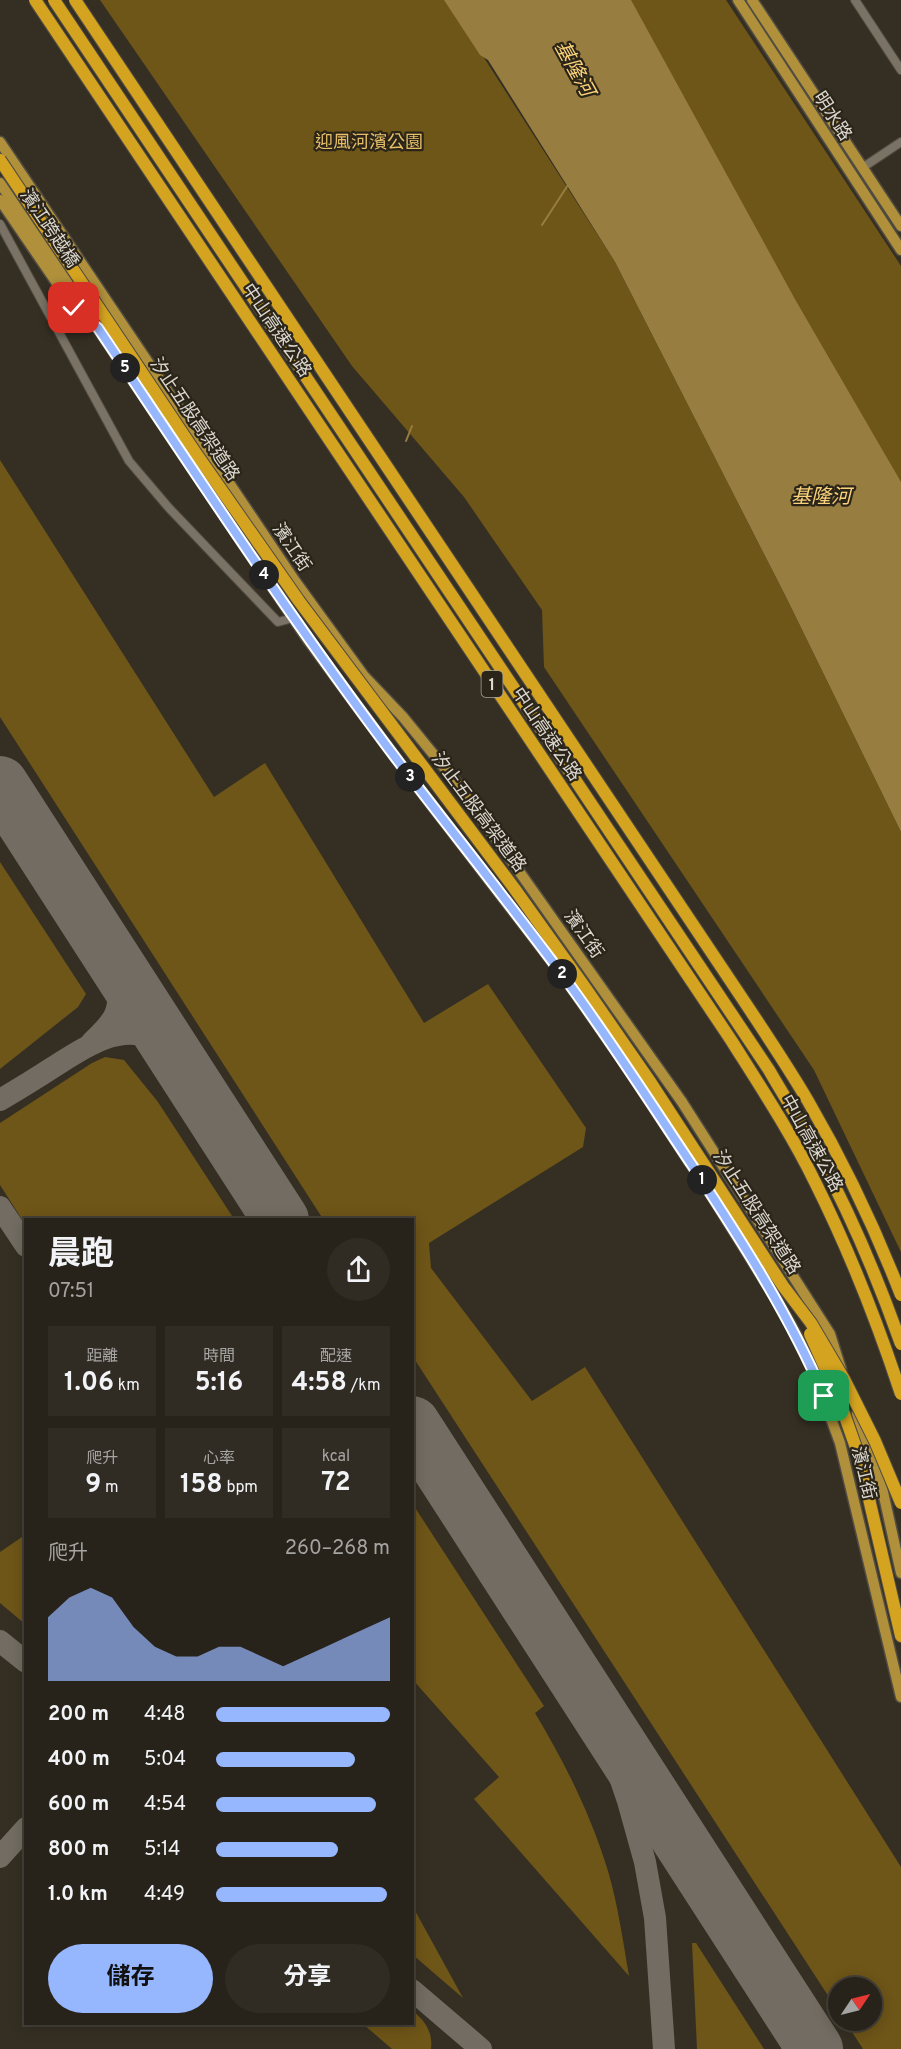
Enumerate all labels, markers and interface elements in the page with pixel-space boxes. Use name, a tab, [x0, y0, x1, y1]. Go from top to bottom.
water label: 基隆河	[547, 36, 601, 105]
street label: 明水路	[807, 88, 856, 146]
park label: 迎風河濱公園	[315, 132, 423, 155]
street label: 濱江跨越橋	[14, 185, 83, 273]
street label: 中山高速公路	[236, 280, 315, 382]
pin	[48, 282, 99, 333]
icon: check	[57, 291, 90, 324]
pin: 5	[110, 353, 140, 383]
street label: 汐止五股高架道路	[144, 354, 244, 486]
text: 5	[120, 358, 130, 378]
water label: 基隆河	[791, 485, 855, 511]
street label: 濱江街	[266, 519, 315, 577]
pin: 4	[249, 560, 279, 590]
text: 4	[259, 565, 269, 585]
road number: 1	[482, 671, 502, 697]
street label: 中山高速公路	[506, 684, 585, 786]
street label: 汐止五股高架道路	[425, 748, 530, 877]
pin: 3	[395, 762, 425, 792]
text: 3	[405, 767, 415, 787]
street label: 濱江街	[558, 906, 608, 964]
pin: 2	[547, 959, 577, 989]
text: 2	[557, 964, 567, 984]
street label: 中山高速公路	[774, 1091, 847, 1197]
street label: 汐止五股高架道路	[707, 1146, 805, 1279]
pin: 1	[687, 1165, 717, 1195]
text: 1	[699, 1170, 705, 1190]
text: 晨跑	[48, 1235, 114, 1277]
button: share	[327, 1238, 390, 1301]
text: 07:51	[48, 1279, 94, 1305]
text: 距離	[86, 1347, 118, 1367]
text: 時間	[203, 1347, 235, 1367]
text: 配速	[320, 1347, 352, 1367]
text: 1.06	[64, 1367, 114, 1400]
text: 5:16	[195, 1367, 243, 1400]
text: 4:58	[292, 1367, 347, 1400]
pin	[798, 1370, 849, 1421]
text: km	[114, 1376, 140, 1396]
text: /km	[347, 1376, 380, 1396]
icon: arrive	[807, 1379, 840, 1412]
street label: 濱江街	[845, 1444, 880, 1502]
text: kcal	[322, 1447, 350, 1467]
text: 爬升	[86, 1449, 118, 1469]
text: 心率	[203, 1449, 235, 1469]
text: 72	[321, 1467, 351, 1500]
text: 9	[85, 1469, 101, 1502]
text: 158	[180, 1469, 223, 1502]
text: m	[101, 1478, 119, 1498]
text: bpm	[223, 1478, 258, 1498]
text: 260–268 m	[285, 1536, 390, 1562]
text: 爬升	[48, 1541, 88, 1567]
text: 200 m	[48, 1702, 109, 1728]
text: 4:48	[144, 1702, 186, 1728]
text: 400 m	[48, 1747, 110, 1773]
text: 5:04	[144, 1747, 186, 1773]
text: 600 m	[48, 1792, 109, 1818]
text: 4:54	[144, 1792, 186, 1818]
text: 800 m	[48, 1837, 109, 1863]
text: 5:14	[144, 1837, 180, 1863]
text: 1.0 km	[48, 1882, 108, 1908]
text: 4:49	[144, 1882, 185, 1908]
button: 儲存	[48, 1944, 213, 2013]
button: 分享	[225, 1944, 390, 2013]
north arrow	[828, 1977, 882, 2031]
map controls	[828, 1977, 882, 2031]

